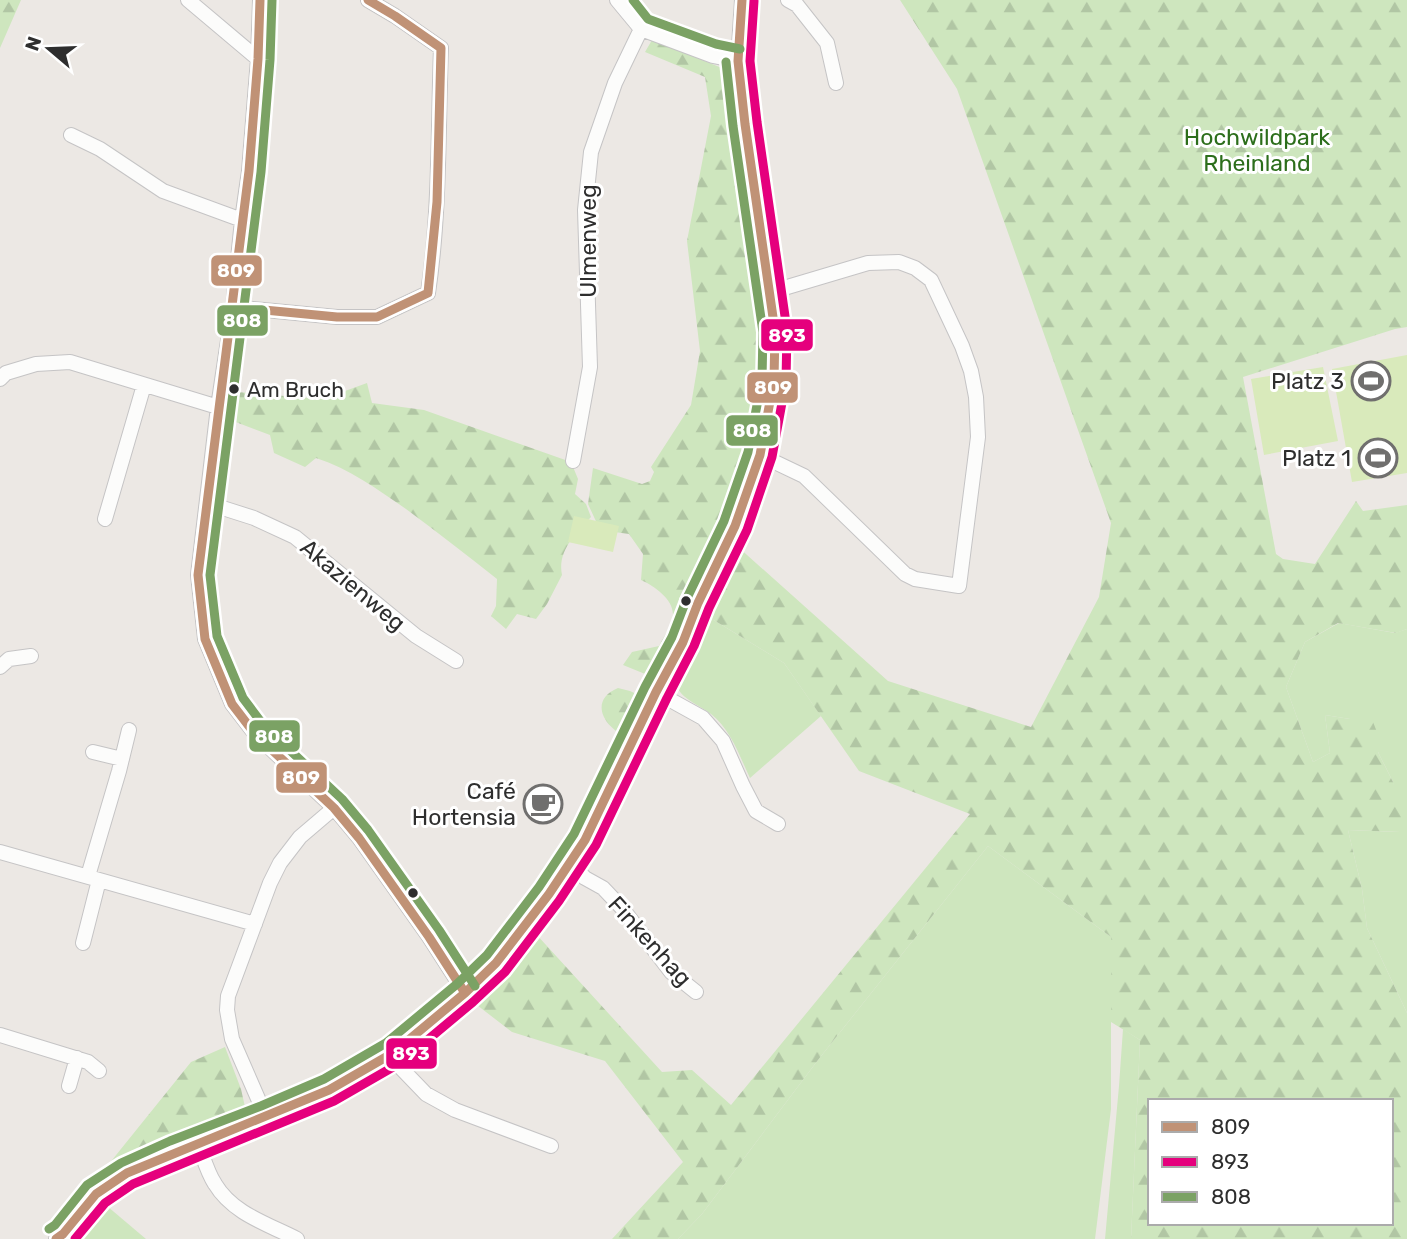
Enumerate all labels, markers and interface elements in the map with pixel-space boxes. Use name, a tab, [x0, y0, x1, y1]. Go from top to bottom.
north arrow	[14, 14, 84, 84]
text: N	[20, 33, 46, 54]
park label: Hochwildpark Rheinland	[1184, 123, 1330, 177]
street label: Ulmenweg	[574, 184, 602, 298]
line badge: 809	[210, 254, 263, 287]
text: 809	[217, 259, 255, 282]
line badge: 808	[216, 304, 269, 337]
text: 808	[223, 309, 261, 332]
line badge: 893	[760, 318, 814, 352]
text: 893	[768, 324, 806, 347]
sports icon: Platz 3	[1350, 360, 1392, 402]
place label: Platz 3	[1271, 367, 1344, 395]
line badge: 809	[746, 371, 799, 404]
text: 809	[754, 376, 792, 399]
place label: Am Bruch	[247, 377, 344, 402]
marker: Am Bruch	[227, 382, 241, 396]
line badge: 808	[725, 414, 779, 447]
text: 808	[733, 419, 771, 442]
sports icon: Platz 1	[1357, 437, 1399, 479]
place label: Platz 1	[1282, 444, 1351, 472]
street label: Akazienweg	[295, 533, 411, 637]
unlabelled marker	[679, 594, 693, 608]
line badge: 808	[248, 719, 301, 753]
text: 808	[255, 725, 293, 748]
line badge: 809	[275, 761, 328, 794]
text: 809	[282, 766, 320, 789]
place label: Café Hortensia	[412, 777, 516, 831]
cafe icon: Café Hortensia	[522, 783, 564, 825]
unlabelled marker	[406, 886, 420, 900]
street label: Finkenhag	[602, 890, 698, 992]
line badge: 893	[385, 1037, 438, 1070]
text: 893	[392, 1042, 430, 1065]
legend	[1148, 1099, 1393, 1225]
text: 809	[1211, 1114, 1250, 1139]
text: 893	[1211, 1149, 1249, 1174]
text: 808	[1211, 1184, 1251, 1209]

